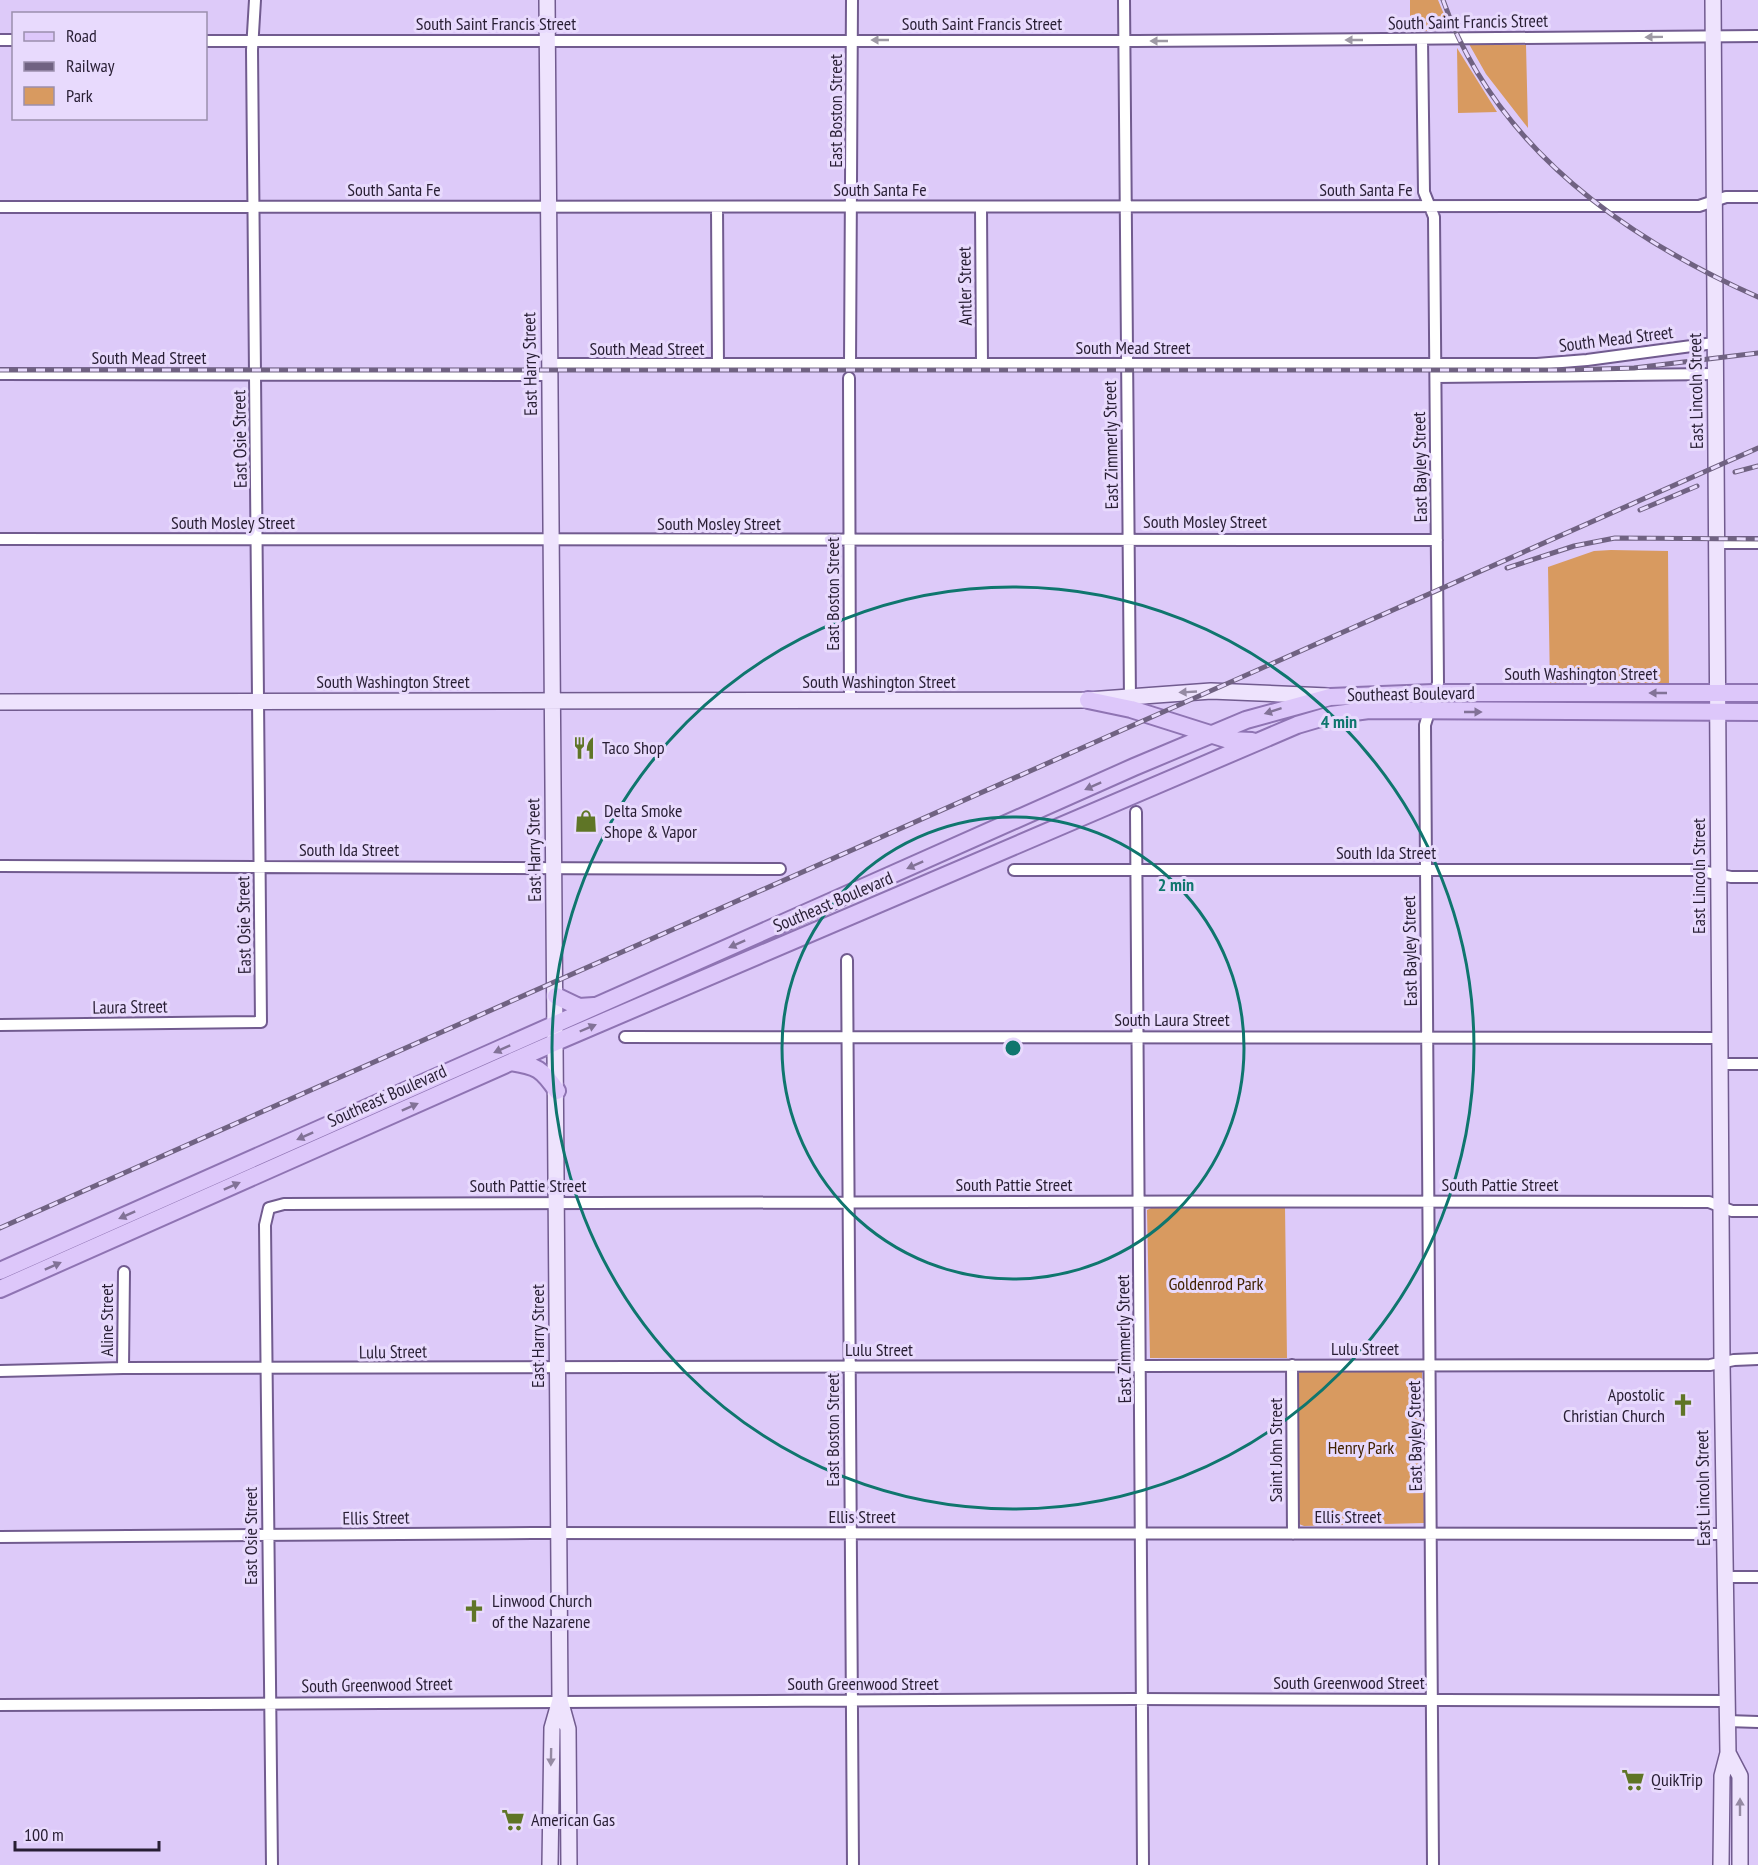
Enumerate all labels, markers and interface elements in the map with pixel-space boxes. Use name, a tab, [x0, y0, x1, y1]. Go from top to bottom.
street label: South Saint Francis Street	[1388, 9, 1548, 34]
legend	[12, 12, 207, 120]
street label: South Saint Francis Street	[416, 12, 576, 35]
street label: South Saint Francis Street	[902, 12, 1062, 35]
text: Road	[66, 24, 97, 47]
one-way arrow	[1645, 32, 1664, 42]
one-way arrow	[871, 35, 890, 45]
one-way arrow	[1345, 35, 1364, 45]
one-way arrow	[1150, 36, 1169, 46]
text: Railway	[66, 54, 115, 77]
street label: East Boston Street	[824, 54, 847, 168]
text: Park	[66, 84, 93, 107]
street label: South Santa Fe	[347, 178, 441, 201]
street label: South Santa Fe	[833, 178, 927, 201]
street label: South Santa Fe	[1319, 178, 1413, 201]
street label: Antler Street	[952, 246, 977, 326]
street label: East Harry Street	[517, 312, 542, 416]
street label: South Mead Street	[1557, 320, 1674, 357]
street label: East Lincoln Street	[1683, 333, 1708, 449]
street label: South Mead Street	[1076, 336, 1191, 359]
street label: South Mead Street	[590, 337, 705, 360]
street label: South Mead Street	[92, 346, 207, 369]
street label: East Zimmerly Street	[1098, 380, 1123, 510]
street label: East Osie Street	[227, 390, 252, 488]
street label: East Bayley Street	[1407, 411, 1432, 523]
street label: South Mosley Street	[1143, 510, 1267, 533]
street label: South Mosley Street	[171, 511, 295, 534]
street label: South Mosley Street	[657, 512, 781, 535]
street label: East Boston Street	[821, 537, 844, 651]
street label: South Washington Street	[1504, 662, 1658, 685]
street label: South Washington Street	[316, 670, 470, 693]
street label: South Washington Street	[802, 670, 956, 693]
street label: Southeast Boulevard	[1347, 681, 1475, 706]
one-way arrow	[1178, 687, 1197, 696]
one-way arrow	[1649, 688, 1668, 698]
one-way arrow	[1264, 707, 1282, 717]
one-way arrow	[1463, 707, 1482, 717]
text: 4 min	[1321, 710, 1357, 733]
restaurant icon: Taco Shop	[571, 735, 597, 761]
place label: Taco Shop	[602, 736, 665, 759]
one-way arrow	[1085, 781, 1102, 790]
street label: East Harry Street	[521, 798, 546, 902]
place label: Delta Smoke Shope & Vapor	[604, 799, 697, 843]
shop icon: Delta Smoke Shope & Vapor	[573, 808, 599, 834]
street label: East Lincoln Street	[1687, 818, 1710, 934]
street label: South Ida Street	[299, 838, 399, 861]
street label: South Ida Street	[1336, 841, 1436, 864]
one-way arrow	[907, 861, 924, 870]
street label: Southeast Boulevard	[769, 866, 896, 937]
text: 2 min	[1158, 873, 1194, 896]
street label: East Osie Street	[231, 876, 256, 974]
street label: East Bayley Street	[1397, 895, 1422, 1007]
one-way arrow	[728, 940, 745, 949]
street label: Laura Street	[92, 994, 168, 1019]
street label: South Laura Street	[1114, 1008, 1230, 1031]
one-way arrow	[579, 1023, 597, 1032]
centre of rings	[1003, 1038, 1023, 1058]
one-way arrow	[494, 1044, 511, 1053]
street label: Southeast Boulevard	[324, 1059, 450, 1132]
one-way arrow	[401, 1102, 419, 1112]
one-way arrow	[296, 1132, 314, 1141]
street label: South Pattie Street	[955, 1173, 1073, 1196]
street label: South Pattie Street	[1441, 1173, 1559, 1196]
street label: South Pattie Street	[469, 1174, 587, 1197]
one-way arrow	[223, 1182, 240, 1191]
one-way arrow	[117, 1210, 135, 1220]
one-way arrow	[45, 1261, 62, 1270]
park label: Goldenrod Park	[1168, 1272, 1264, 1295]
street label: East Zimmerly Street	[1111, 1274, 1136, 1404]
street label: Aline Street	[95, 1283, 118, 1357]
street label: East Harry Street	[526, 1284, 549, 1388]
street label: Lulu Street	[1331, 1337, 1399, 1360]
street label: Lulu Street	[845, 1338, 913, 1361]
street label: Lulu Street	[359, 1339, 427, 1364]
street label: East Boston Street	[821, 1373, 844, 1487]
street label: East Bayley Street	[1402, 1380, 1427, 1492]
place label: Apostolic Christian Church	[1563, 1383, 1666, 1427]
church icon: Apostolic Christian Church	[1670, 1392, 1696, 1418]
street label: Saint John Street	[1264, 1398, 1287, 1502]
street label: East Lincoln Street	[1690, 1430, 1715, 1546]
park label: Henry Park	[1328, 1436, 1394, 1459]
street label: East Osie Street	[239, 1487, 262, 1585]
street label: Ellis Street	[342, 1505, 410, 1530]
street label: Ellis Street	[828, 1505, 896, 1528]
street label: Ellis Street	[1314, 1505, 1382, 1528]
place label: Linwood Church of the Nazarene	[492, 1589, 592, 1633]
church icon: Linwood Church of the Nazarene	[461, 1598, 487, 1624]
street label: South Greenwood Street	[1273, 1671, 1425, 1694]
street label: South Greenwood Street	[301, 1672, 453, 1697]
street label: South Greenwood Street	[787, 1672, 939, 1695]
one-way arrow	[547, 1748, 556, 1767]
supermarket icon: QuikTrip	[1620, 1767, 1646, 1793]
place label: QuikTrip	[1651, 1768, 1703, 1791]
one-way arrow	[1735, 1798, 1745, 1817]
supermarket icon: American Gas	[500, 1807, 526, 1833]
place label: American Gas	[531, 1808, 615, 1831]
scale bar	[15, 1814, 159, 1852]
text: 100 m	[24, 1823, 64, 1846]

